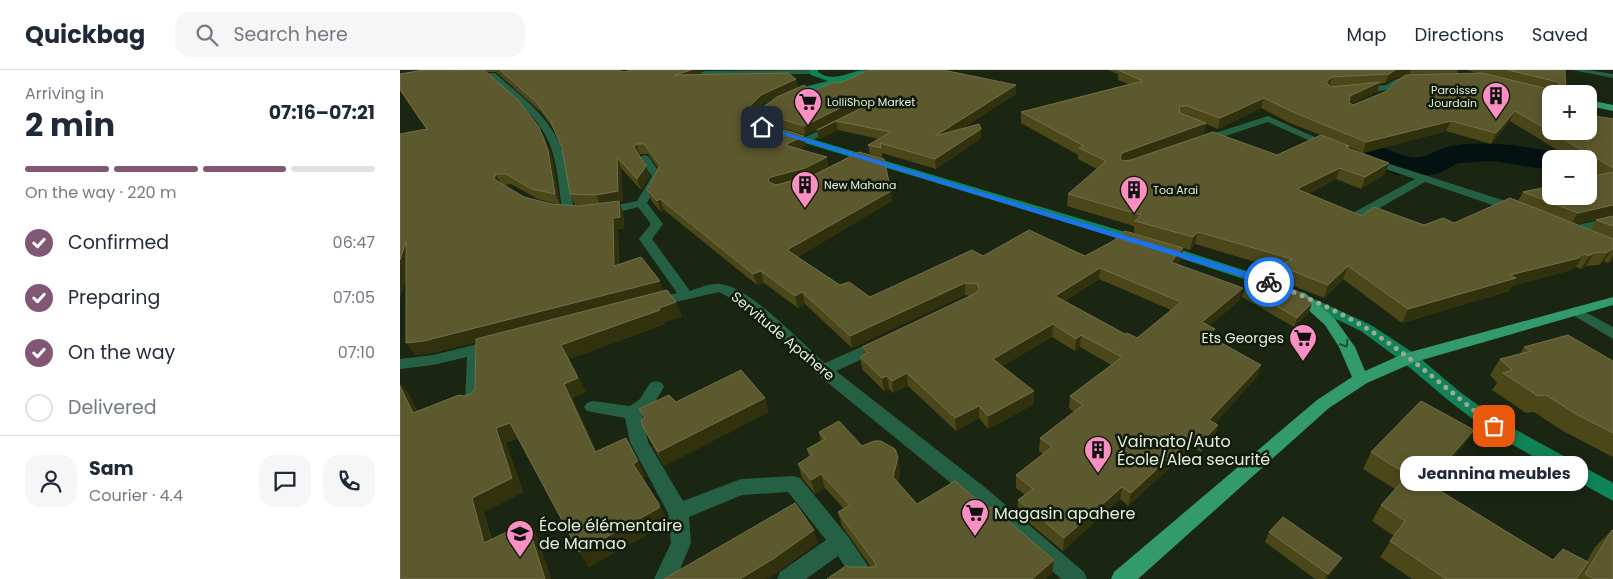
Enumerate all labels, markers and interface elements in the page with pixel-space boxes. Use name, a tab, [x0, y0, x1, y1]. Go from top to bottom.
search box	[175, 12, 525, 57]
text: Quickbag	[25, 18, 145, 51]
icon: search	[193, 21, 221, 49]
text: Search here	[233, 21, 348, 48]
text: Map	[1347, 22, 1386, 47]
text: Directions	[1414, 22, 1504, 47]
text: Saved	[1532, 22, 1588, 47]
building icon: Paroisse Jourdain	[1481, 81, 1511, 120]
text: Arriving in	[25, 82, 104, 105]
place label: Paroisse Jourdain	[1428, 82, 1477, 111]
map controls	[1542, 85, 1597, 205]
button: +	[1542, 85, 1597, 140]
supermarket icon: LolliShop Market	[793, 87, 823, 126]
place label: LolliShop Market	[827, 94, 915, 110]
text: 07:16–07:21	[269, 99, 375, 126]
text: 2 min	[25, 102, 115, 147]
pin	[741, 106, 783, 148]
icon: home	[748, 113, 776, 141]
button: −	[1542, 150, 1597, 205]
building icon: New Mahana	[790, 170, 820, 209]
building icon: Toa Arai	[1119, 175, 1149, 214]
place label: New Mahana	[824, 177, 896, 193]
text: On the way · 220 m	[25, 181, 176, 204]
place label: Toa Arai	[1153, 182, 1198, 198]
icon: check	[25, 229, 53, 257]
text: Confirmed	[68, 229, 169, 256]
text: 06:47	[333, 231, 375, 254]
courier	[1244, 257, 1294, 307]
icon: bike	[1255, 268, 1283, 296]
icon: check	[25, 284, 53, 312]
text: Preparing	[68, 284, 160, 311]
text: 07:05	[333, 286, 375, 309]
street label: Servitude Apahere	[727, 287, 839, 385]
supermarket icon: Ets Georges	[1288, 323, 1318, 362]
place label: Ets Georges	[1201, 328, 1284, 348]
one-way arrow	[1338, 338, 1348, 347]
icon: check	[25, 339, 53, 367]
text: On the way	[68, 339, 175, 366]
text: 07:10	[338, 341, 375, 364]
text: Delivered	[68, 394, 157, 421]
pin	[1473, 405, 1515, 447]
icon: bag	[1480, 412, 1508, 440]
place label: Vaimato/Auto École/Alea securité	[1117, 430, 1270, 471]
building icon: Vaimato/Auto École/Alea securité	[1083, 435, 1113, 474]
button: person	[25, 455, 77, 507]
text: Sam	[89, 455, 134, 482]
button: chat	[259, 455, 311, 507]
button: phone	[323, 455, 375, 507]
callout: Jeannina meubles	[1400, 456, 1588, 491]
text: Jeannina meubles	[1417, 462, 1571, 485]
text: Courier · 4.4	[89, 484, 183, 507]
supermarket icon: Magasin apahere	[960, 498, 990, 537]
place label: Magasin apahere	[994, 502, 1136, 525]
place label: École élémentaire de Mamao	[539, 514, 682, 555]
school or university icon: École élémentaire de Mamao	[505, 519, 535, 558]

